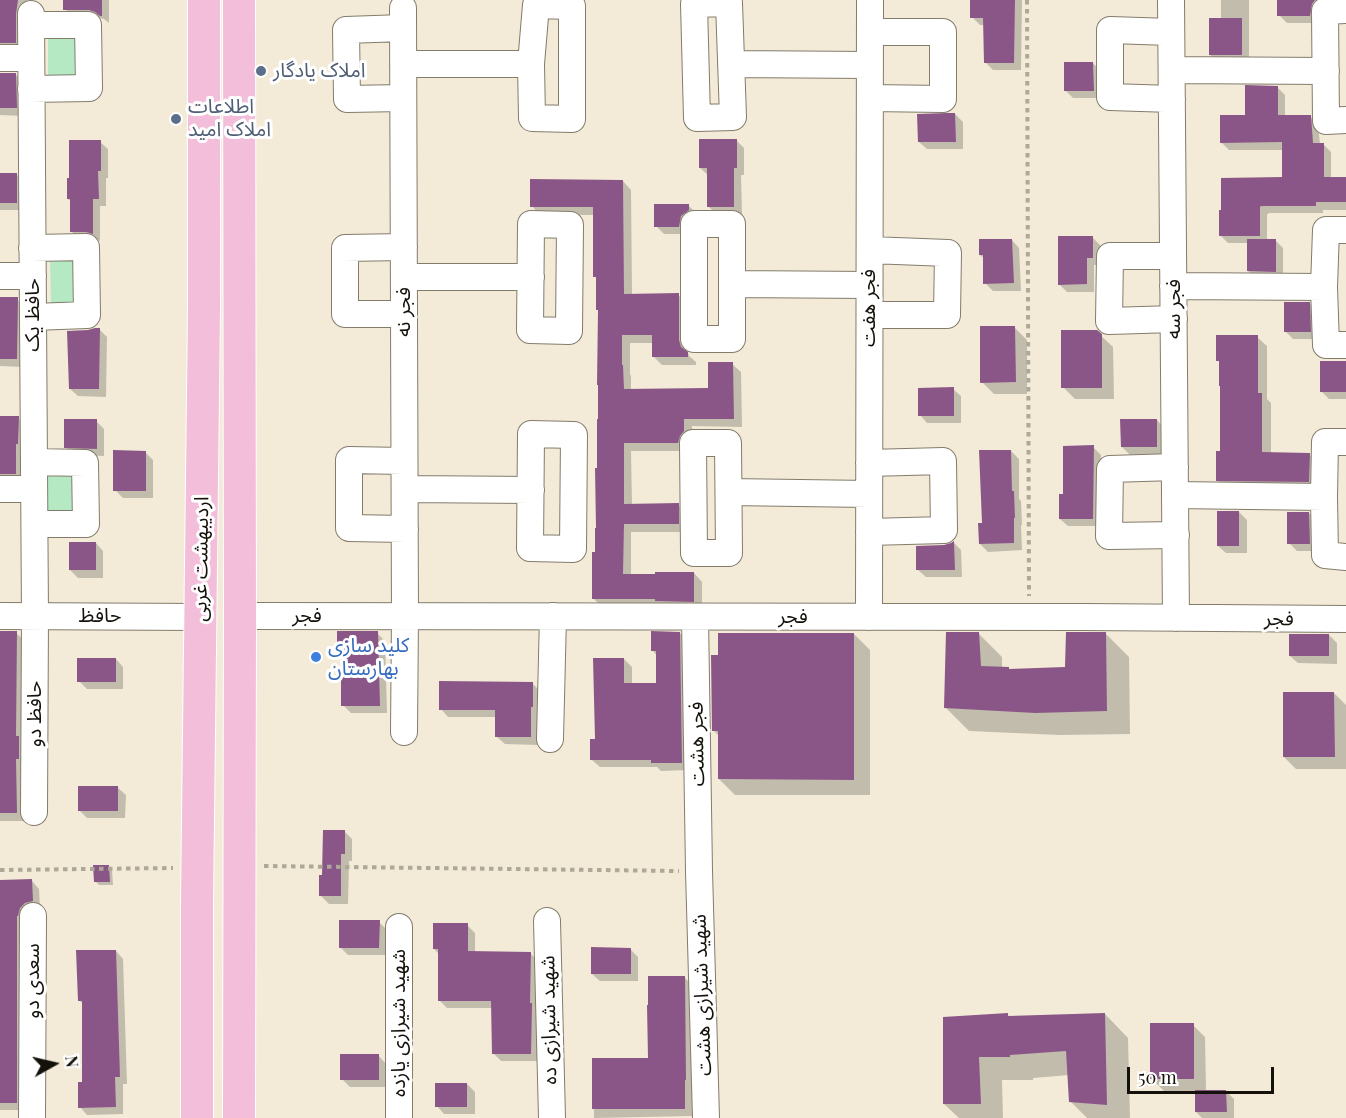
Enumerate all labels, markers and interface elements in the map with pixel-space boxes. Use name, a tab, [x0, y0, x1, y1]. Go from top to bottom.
place label: املاک یادگار	[273, 59, 365, 83]
marker: املاک یادگار	[254, 64, 268, 78]
place label: اطلاعات املاک امید	[188, 95, 271, 142]
marker: اطلاعات املاک امید	[169, 112, 183, 126]
street label: فجر هفت	[857, 269, 881, 347]
street label: حافظ یک	[21, 278, 45, 352]
street label: فجر سه	[1162, 279, 1186, 339]
street label: فجر نه	[392, 287, 416, 337]
street label: اردیبهشت غربی	[188, 496, 214, 622]
street label: حافظ	[78, 604, 122, 628]
street label: فجر	[292, 604, 322, 628]
street label: فجر	[778, 605, 808, 629]
street label: فجر	[1264, 607, 1294, 631]
place label: کلید سازی بهارستان	[328, 634, 409, 681]
marker: کلید سازی بهارستان	[309, 650, 323, 664]
street label: حافظ دو	[23, 681, 47, 747]
street label: فجر هشت	[684, 701, 710, 787]
street label: شهید شیرازی هشت	[687, 914, 717, 1076]
street label: سعدی دو	[21, 943, 45, 1019]
street label: شهید شیرازی یازده	[387, 949, 411, 1097]
street label: شهید شیرازی ده	[536, 955, 562, 1085]
north arrow	[24, 1034, 84, 1094]
text: N	[61, 1054, 84, 1069]
scale bar	[1130, 1055, 1277, 1093]
text: 50 m	[1138, 1065, 1177, 1089]

